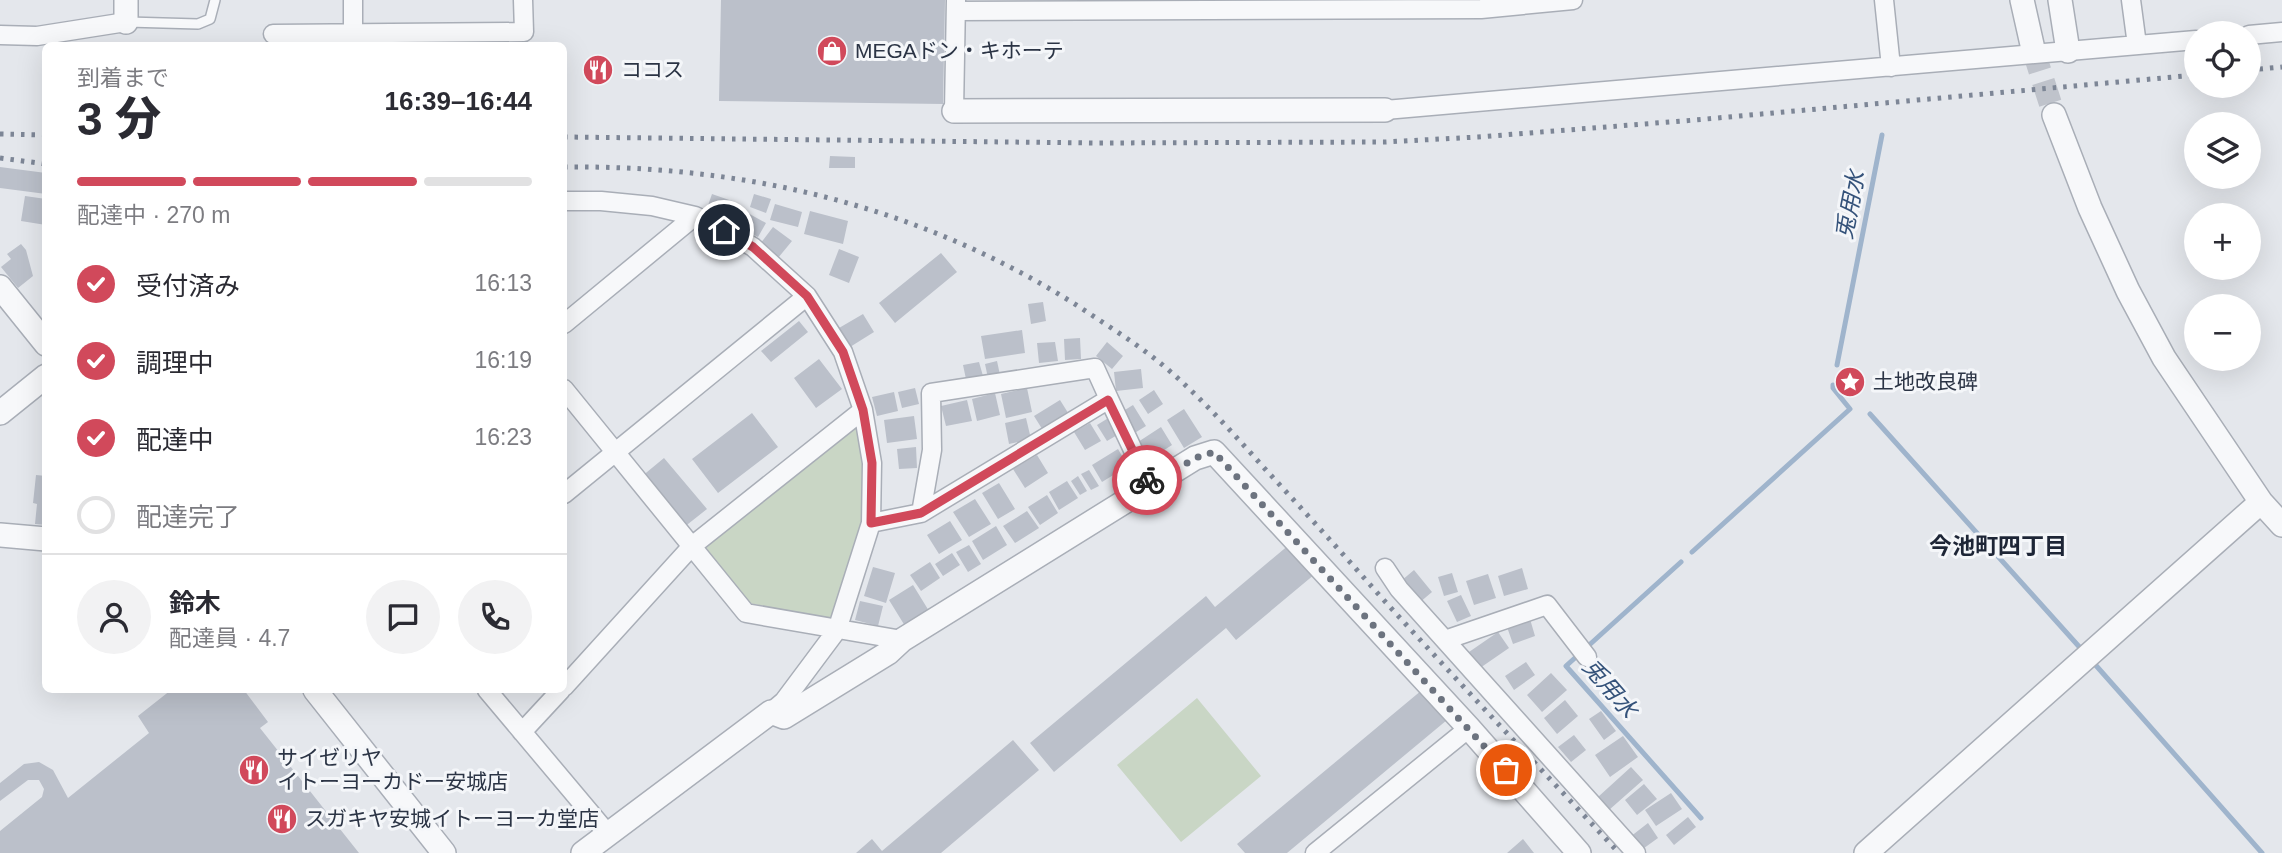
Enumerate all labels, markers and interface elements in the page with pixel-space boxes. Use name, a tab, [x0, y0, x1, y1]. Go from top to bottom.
map controls	[2184, 21, 2261, 371]
button: locate	[2184, 21, 2261, 98]
shop icon: MEGAドン・キホーテ	[815, 34, 849, 68]
place label: MEGAドン・キホーテ	[855, 39, 1064, 62]
restaurant icon: ココス	[581, 53, 615, 87]
place label: ココス	[621, 58, 684, 81]
text: 到着まで	[77, 65, 169, 91]
text: 16:39–16:44	[385, 86, 532, 116]
text: 3 分	[77, 93, 161, 145]
button: layers	[2184, 112, 2261, 189]
water label: 兎用水	[1831, 166, 1870, 241]
pin	[694, 200, 754, 260]
text: 配達中 · 270 m	[77, 202, 230, 228]
button: +	[2184, 203, 2261, 280]
icon: home	[705, 211, 743, 249]
icon: check	[77, 265, 115, 303]
text: 16:13	[474, 270, 532, 296]
text: 受付済み	[136, 271, 240, 301]
button: −	[2184, 294, 2261, 371]
icon: check	[77, 342, 115, 380]
text: 16:19	[474, 347, 532, 373]
text: 調理中	[136, 348, 214, 378]
place icon: 土地改良碑	[1833, 365, 1867, 399]
place label: 土地改良碑	[1873, 370, 1978, 393]
icon: check	[77, 419, 115, 457]
text: 16:23	[474, 424, 532, 450]
text: 配達中	[136, 425, 214, 455]
courier	[1112, 445, 1182, 515]
icon: bike	[1128, 461, 1166, 499]
text: 配達完了	[136, 502, 240, 532]
district label: 今池町四丁目	[1929, 533, 2067, 559]
button: person	[77, 580, 151, 654]
button: chat	[366, 580, 440, 654]
button: phone	[458, 580, 532, 654]
text: 鈴木	[169, 588, 221, 618]
text: 配達員 · 4.7	[169, 625, 290, 651]
water label: 兎用水	[1578, 653, 1644, 725]
pin	[1476, 740, 1536, 800]
place label: サイゼリヤ イトーヨーカドー安城店	[277, 746, 508, 793]
icon: bag	[1487, 751, 1525, 789]
restaurant icon: サイゼリヤ イトーヨーカドー安城店	[237, 753, 271, 787]
restaurant icon: スガキヤ安城イトーヨーカ堂店	[265, 802, 299, 836]
place label: スガキヤ安城イトーヨーカ堂店	[305, 807, 599, 830]

